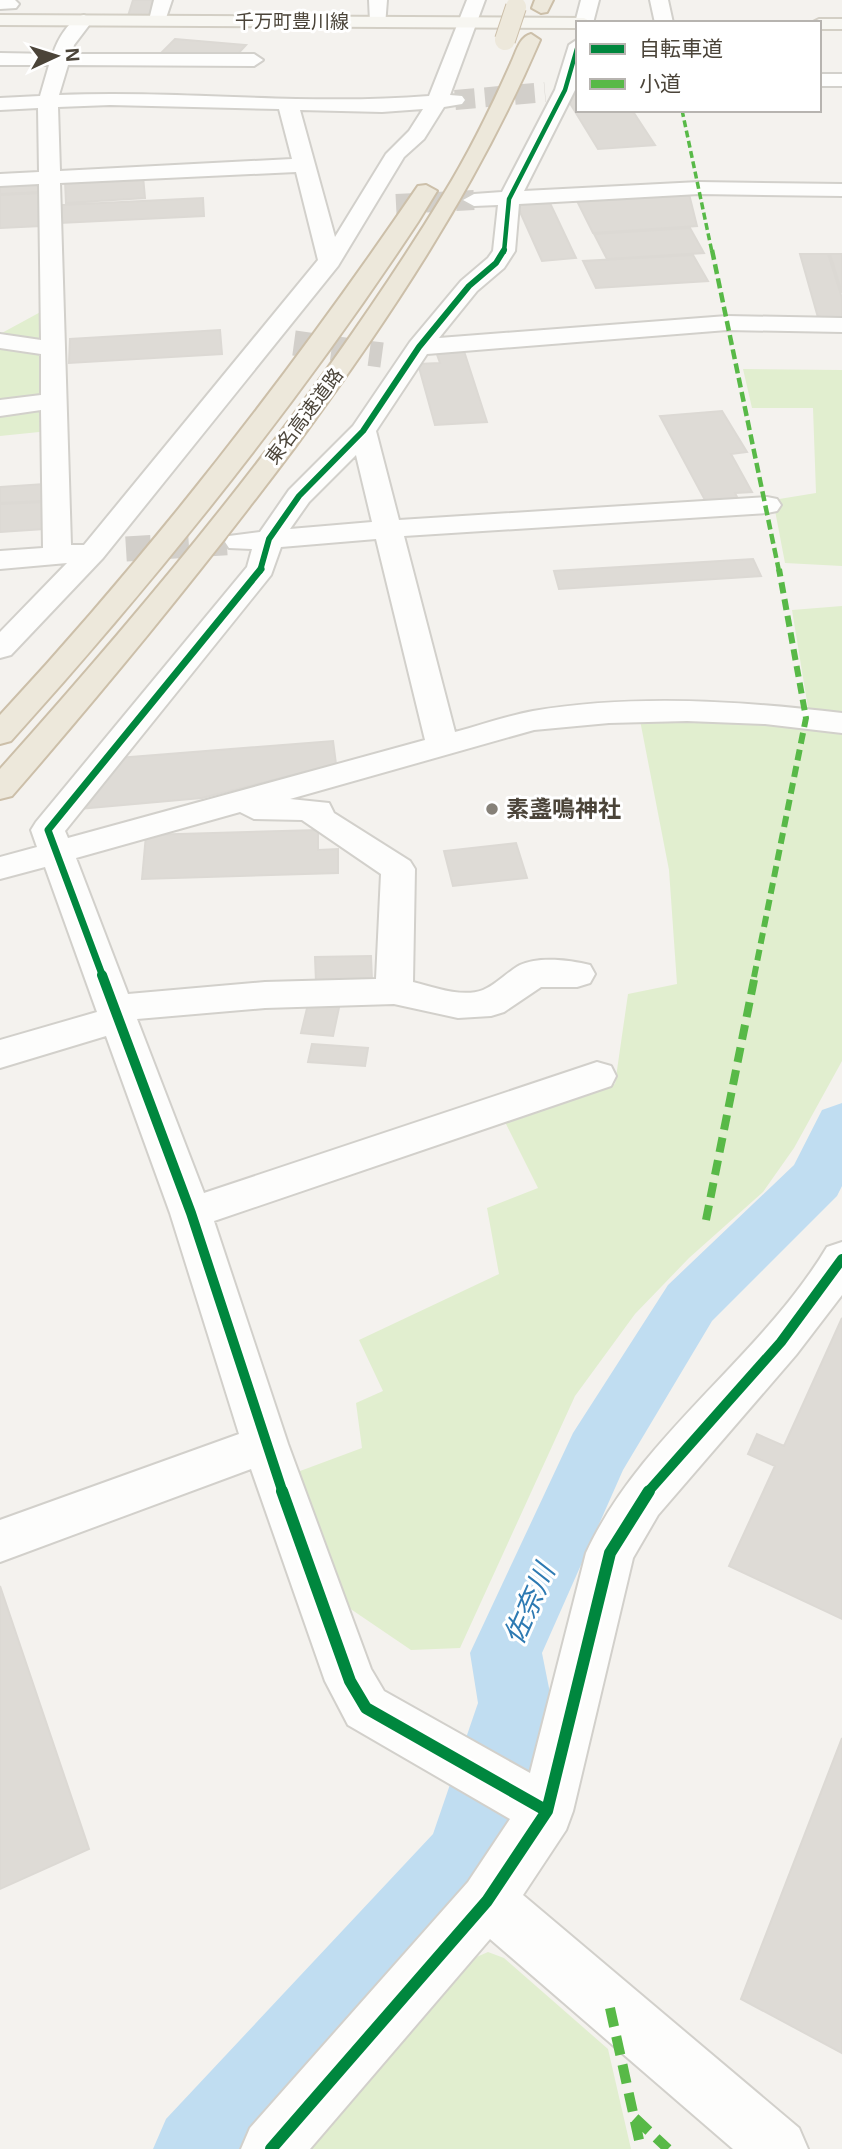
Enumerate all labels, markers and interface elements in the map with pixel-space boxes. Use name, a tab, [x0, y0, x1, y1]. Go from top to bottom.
street label: 千万町豊川線	[235, 11, 349, 32]
north arrow	[21, 21, 91, 91]
legend	[576, 21, 821, 112]
text: 自転車道	[639, 37, 723, 60]
text: N	[62, 47, 83, 62]
text: 小道	[639, 72, 681, 95]
street label: 東名高速道路	[262, 364, 347, 468]
place label: 素盞鳴神社	[506, 796, 621, 822]
marker: 素盞鳴神社	[484, 801, 500, 817]
water label: 佐奈川	[498, 1557, 562, 1649]

